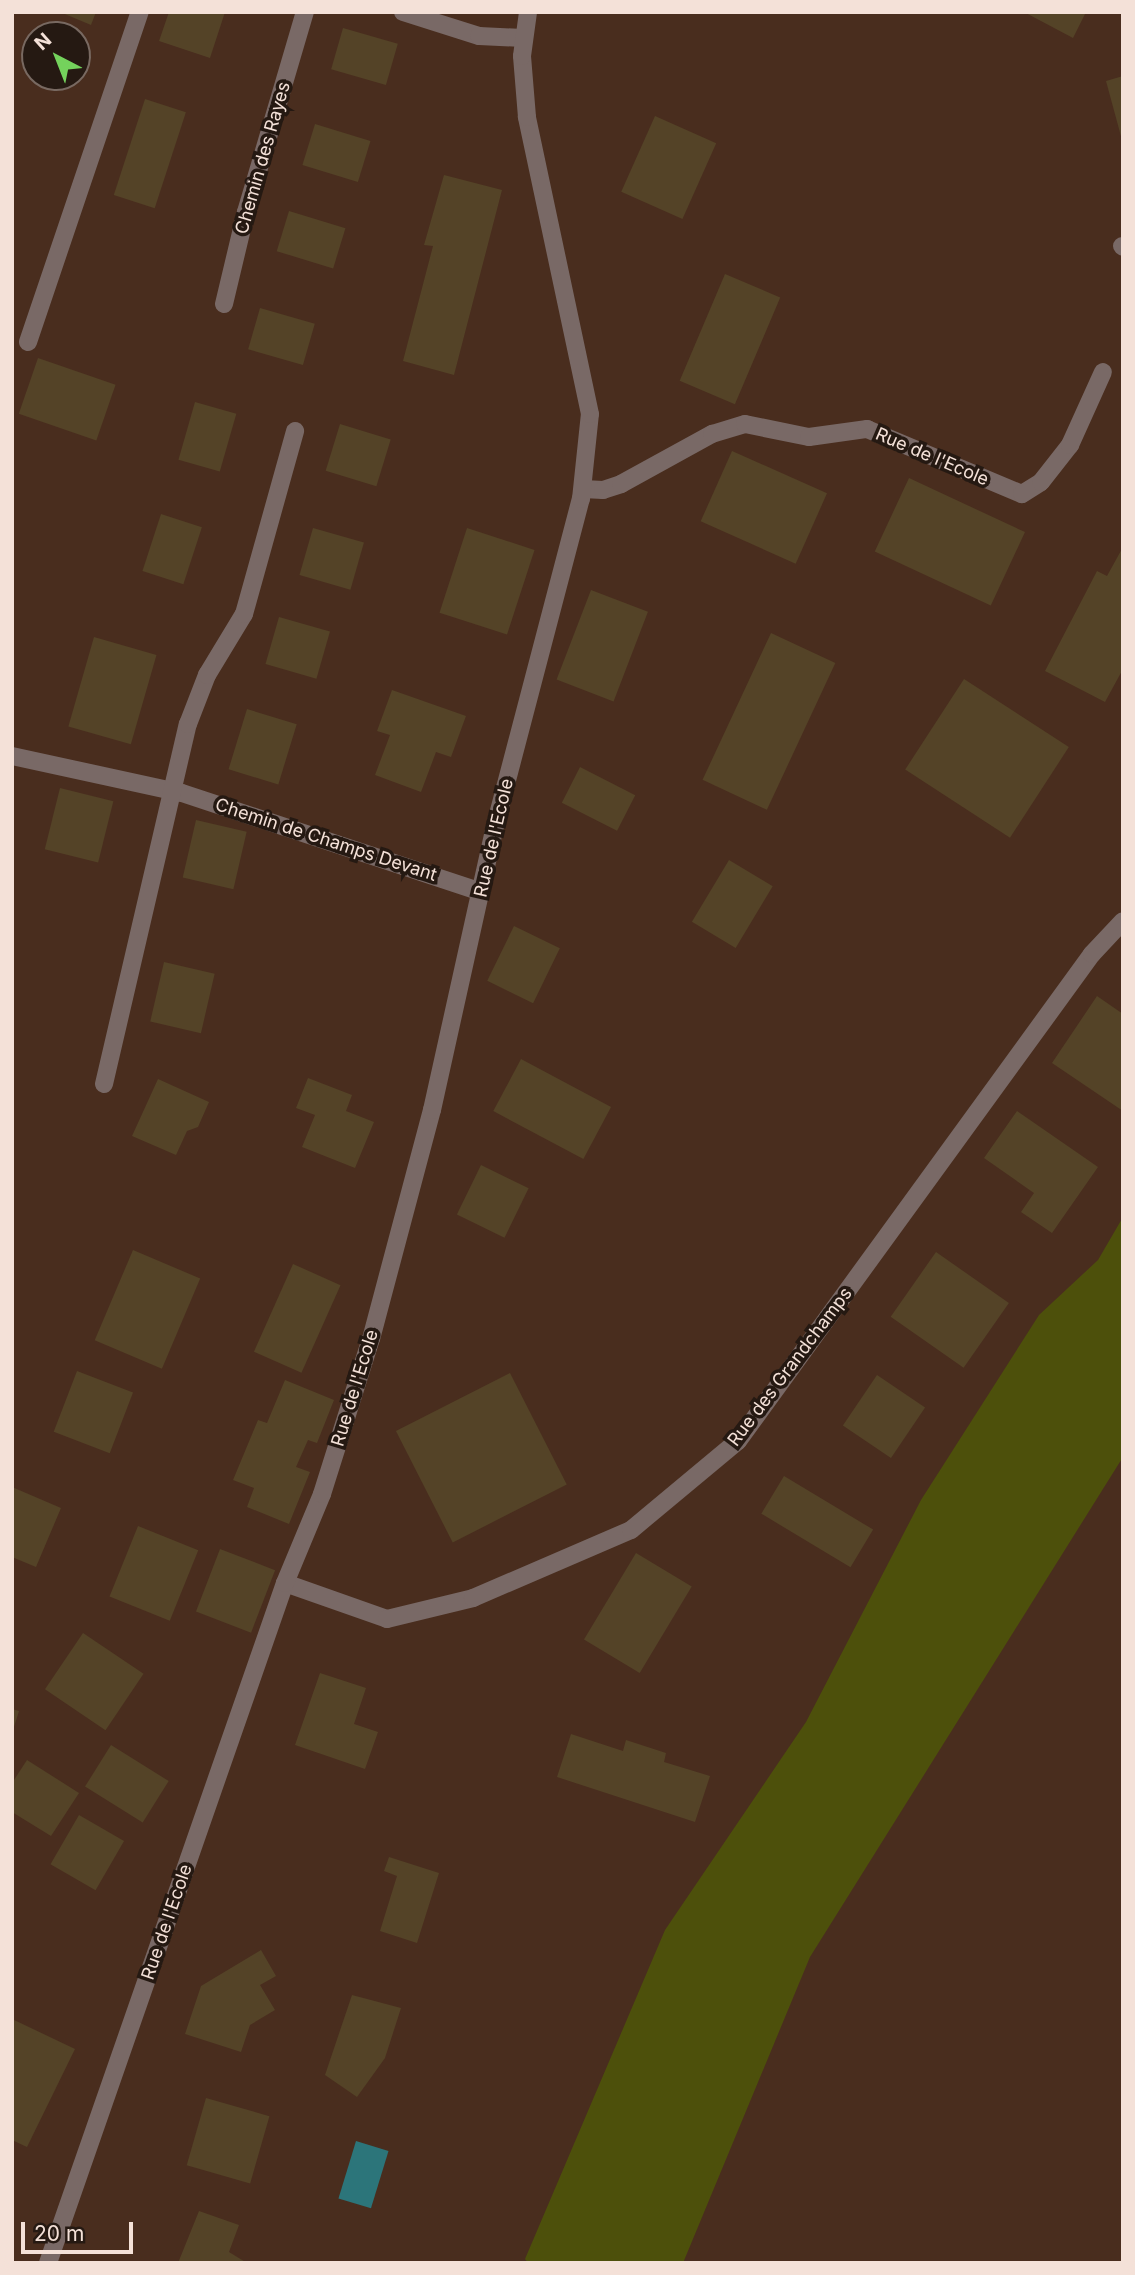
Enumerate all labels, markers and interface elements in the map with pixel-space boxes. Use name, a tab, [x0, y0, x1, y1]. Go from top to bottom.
north arrow	[21, 21, 91, 91]
text: N	[30, 28, 56, 55]
street label: Chemin des Rayes	[231, 79, 295, 237]
street label: Rue de l'Ecole	[872, 423, 992, 491]
street label: Rue de l'Ecole	[470, 777, 518, 899]
street label: Chemin de Champs Devant	[212, 794, 440, 886]
street label: Rue des Grandchamps	[723, 1283, 857, 1451]
street label: Rue de l'Ecole	[327, 1327, 383, 1449]
street label: Rue de l'Ecole	[137, 1861, 197, 1983]
scale bar	[24, 2208, 136, 2252]
text: 20 m	[34, 2221, 84, 2246]

